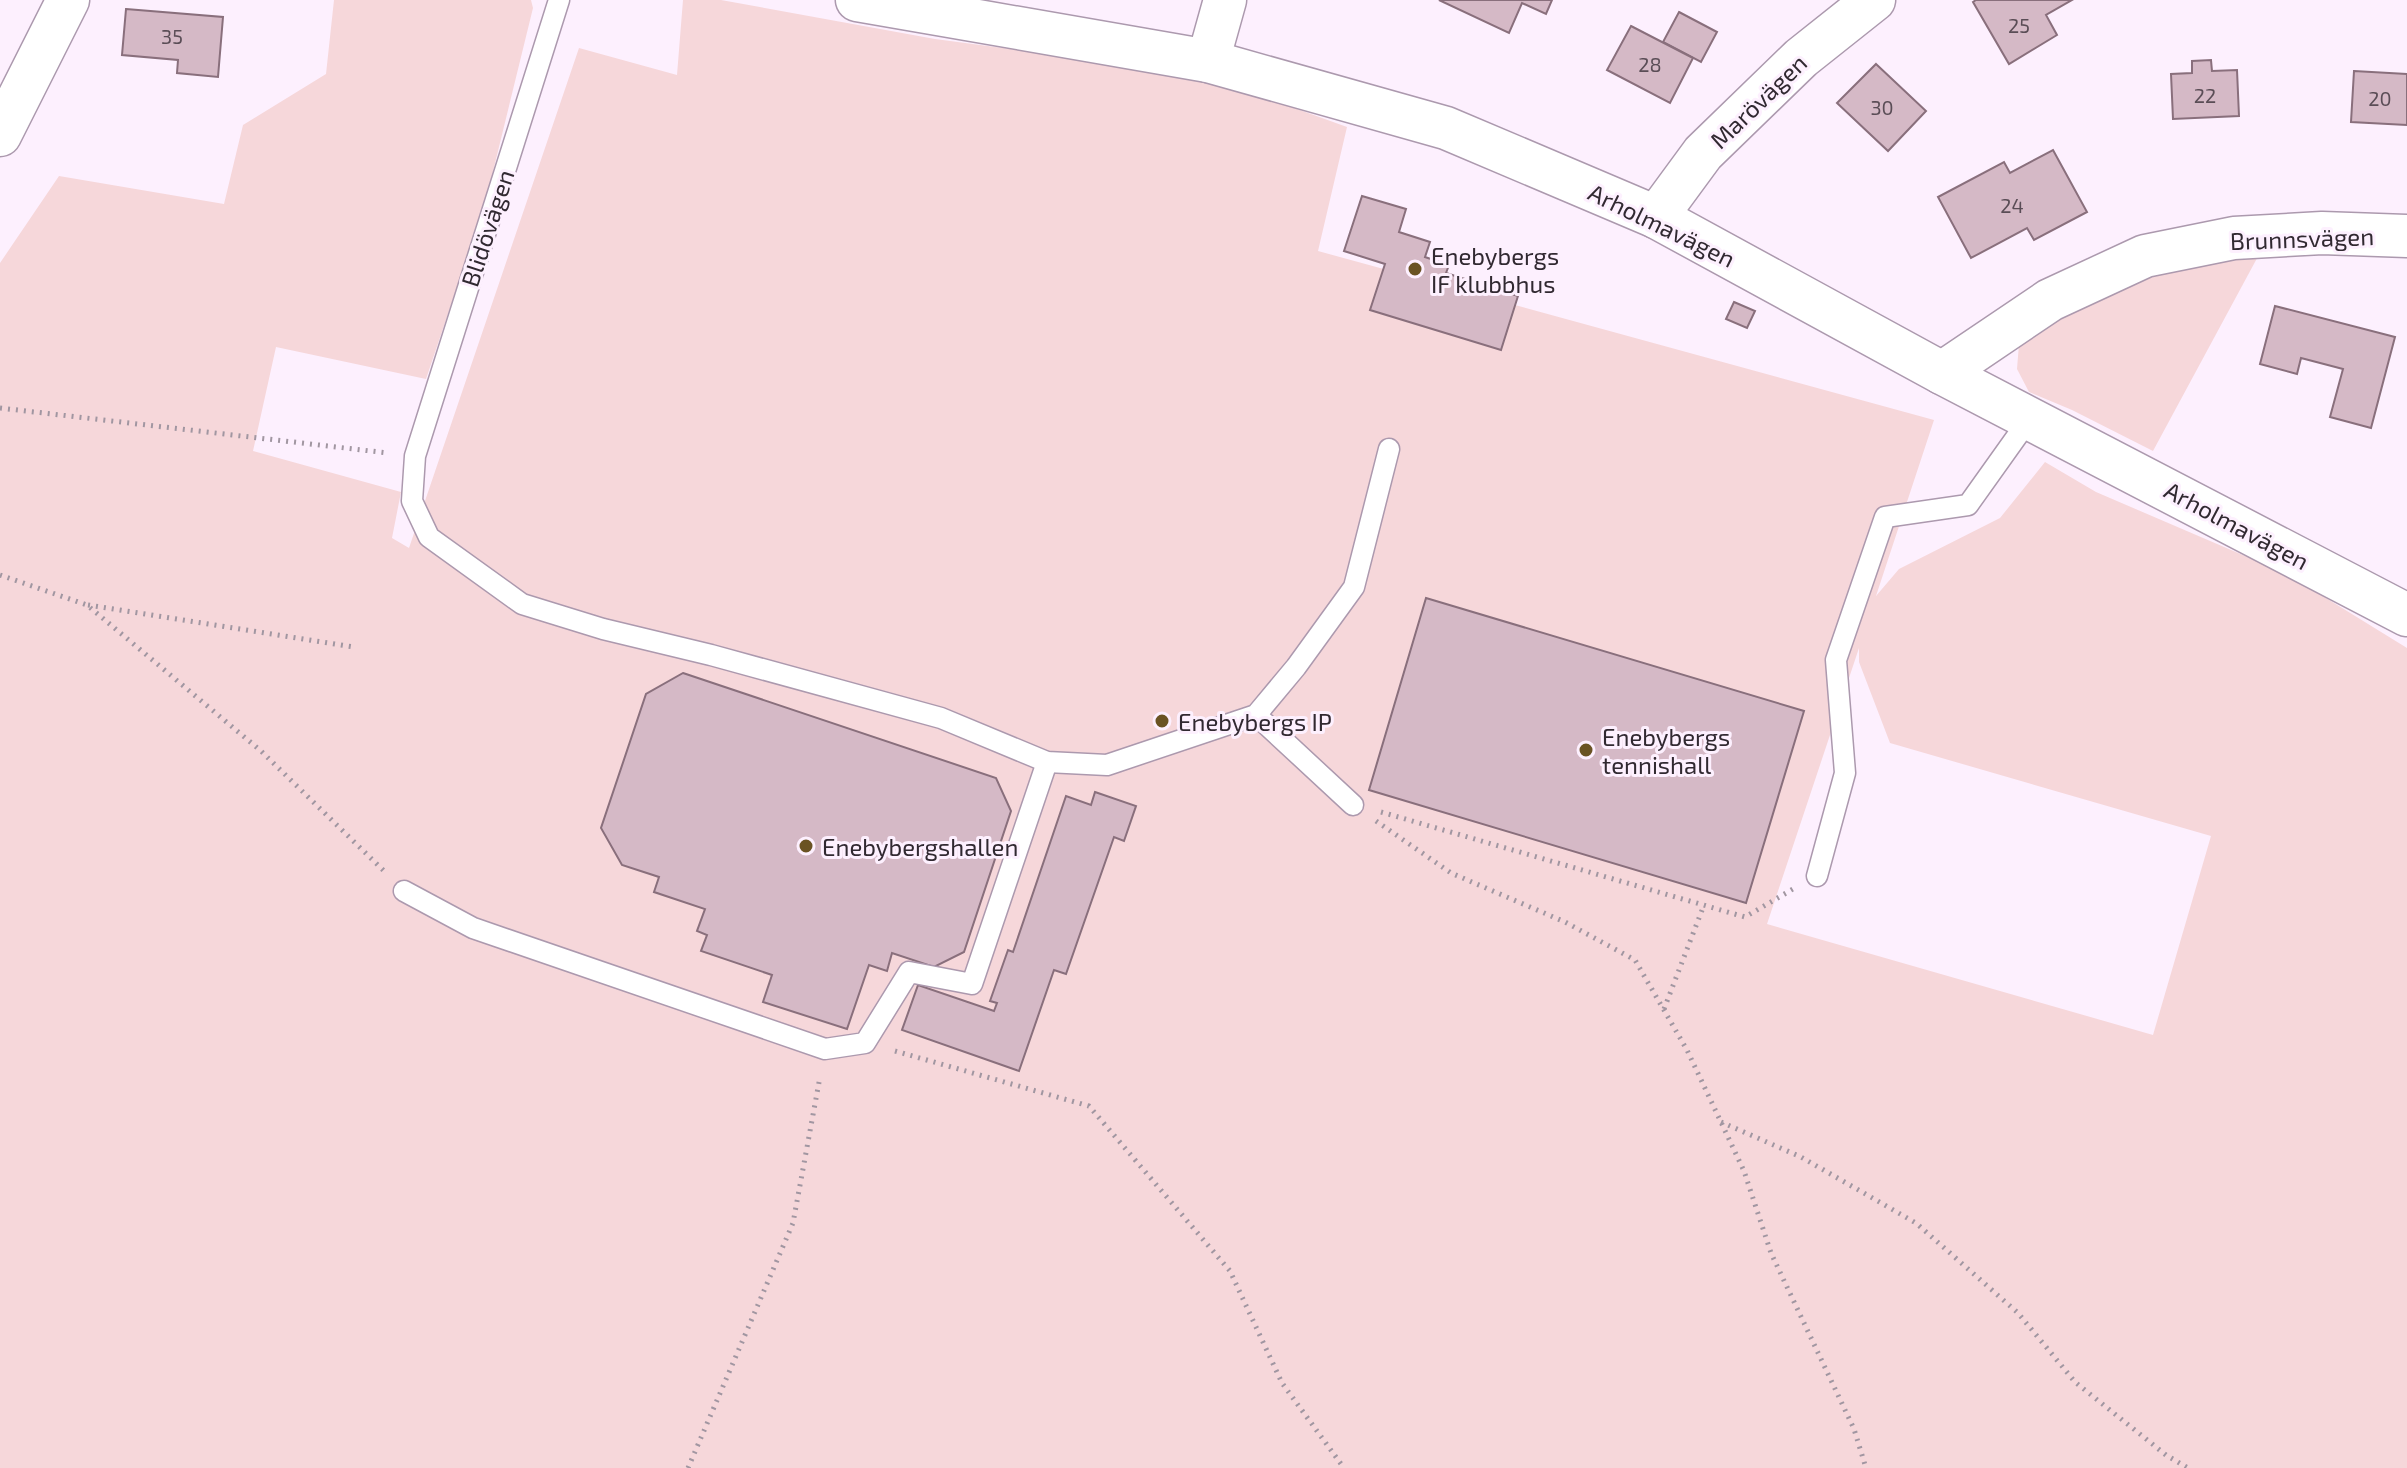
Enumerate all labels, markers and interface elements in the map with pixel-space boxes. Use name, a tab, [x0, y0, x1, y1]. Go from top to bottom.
house number: 25	[2008, 13, 2030, 37]
house number: 35	[161, 24, 183, 48]
street label: Marövägen	[1704, 48, 1812, 154]
house number: 28	[1638, 52, 1662, 76]
house number: 22	[2194, 83, 2216, 107]
house number: 20	[2368, 86, 2392, 110]
house number: 30	[1870, 95, 1894, 119]
street label: Blidövägen	[454, 166, 520, 290]
street label: Arholmavägen	[1584, 177, 1740, 273]
house number: 24	[2000, 193, 2024, 217]
street label: Brunnsvägen	[2229, 221, 2375, 255]
place label: Enebybergs IF klubbhus	[1431, 241, 1559, 298]
marker: Enebybergs IF klubbhus	[1406, 260, 1424, 278]
street label: Arholmavägen	[2160, 475, 2314, 575]
place label: Enebybergs IP	[1178, 707, 1332, 736]
marker: Enebybergs IP	[1153, 712, 1171, 730]
place label: Enebybergs tennishall	[1602, 722, 1730, 779]
marker: Enebybergs tennishall	[1577, 741, 1595, 759]
place label: Enebybergshallen	[822, 832, 1018, 861]
marker: Enebybergshallen	[797, 837, 815, 855]

